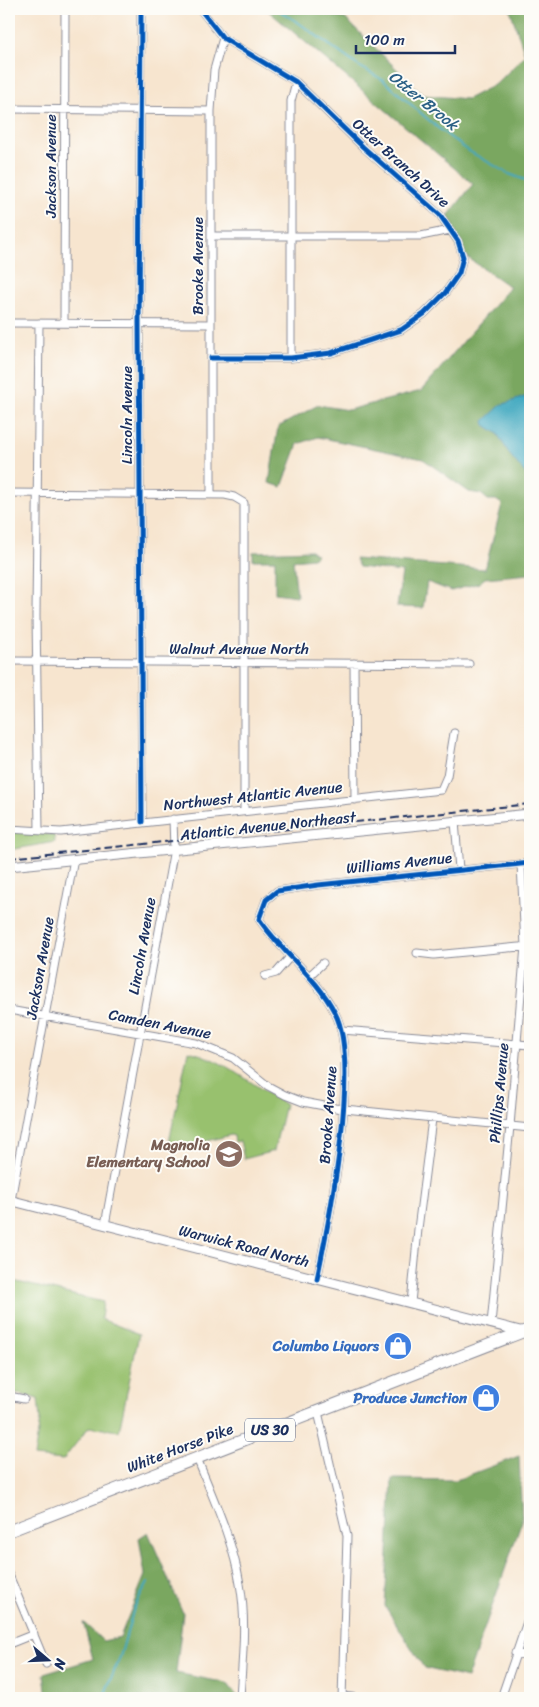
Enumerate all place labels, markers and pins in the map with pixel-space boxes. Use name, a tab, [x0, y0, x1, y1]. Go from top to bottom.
place label: Magnolia Elementary School	[86, 1132, 211, 1175]
school or university icon: Magnolia Elementary School	[214, 1139, 244, 1169]
shop icon: Columbo Liquors	[383, 1331, 413, 1361]
place label: Columbo Liquors	[272, 1333, 380, 1359]
shop icon: Produce Junction	[471, 1383, 501, 1413]
place label: Produce Junction	[353, 1385, 468, 1411]

